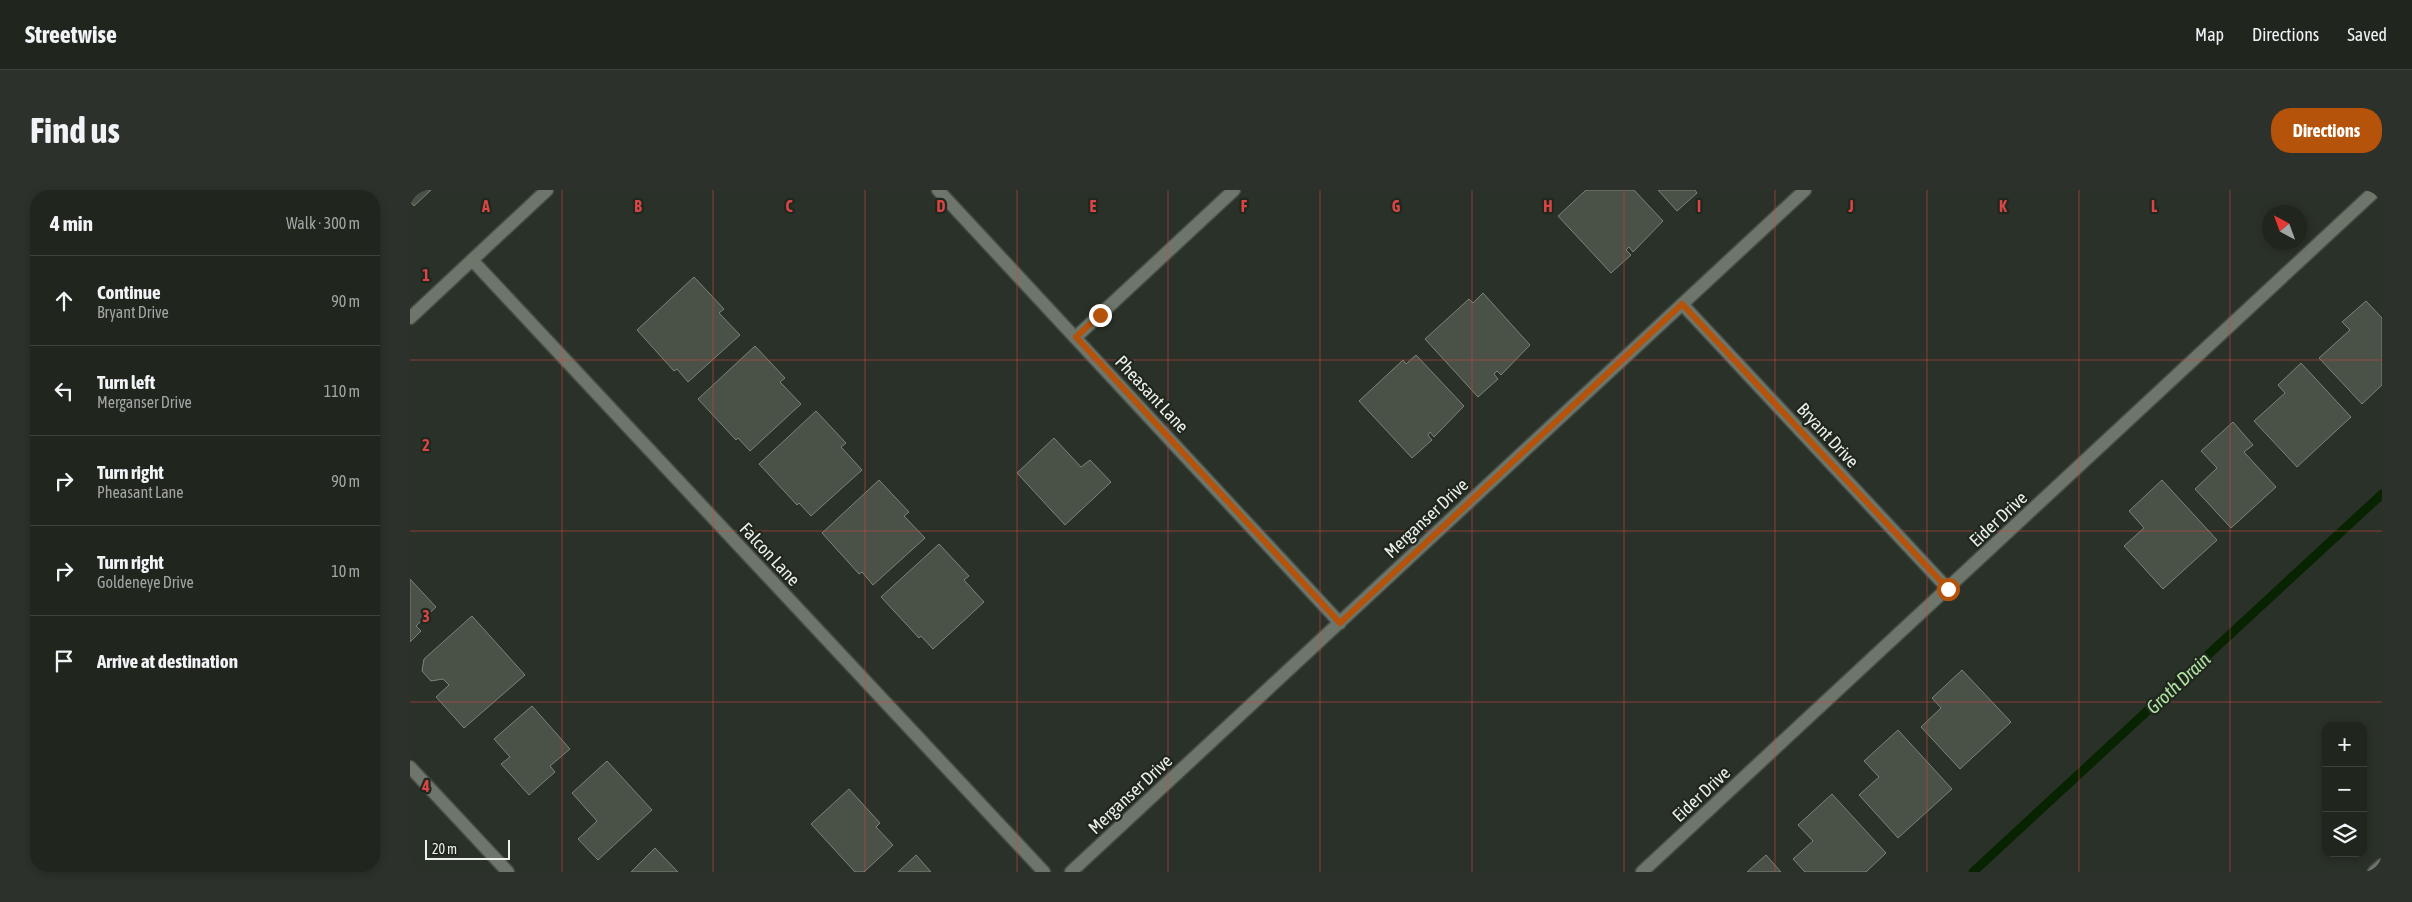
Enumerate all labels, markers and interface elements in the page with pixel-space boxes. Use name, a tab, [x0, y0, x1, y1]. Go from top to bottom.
text: Streetwise	[25, 21, 117, 48]
text: Map	[2195, 24, 2224, 45]
text: Directions	[2252, 24, 2319, 45]
text: Saved	[2347, 24, 2387, 45]
button: Directions	[2271, 108, 2382, 153]
text: Find us	[30, 110, 120, 150]
text: A	[481, 197, 490, 215]
text: B	[634, 197, 642, 215]
text: C	[785, 197, 793, 215]
text: D	[937, 197, 946, 215]
text: E	[1090, 197, 1097, 215]
text: F	[1241, 197, 1248, 215]
text: G	[1392, 197, 1401, 215]
text: H	[1543, 197, 1553, 215]
text: I	[1697, 197, 1701, 215]
text: J	[1847, 197, 1854, 215]
text: K	[1999, 197, 2007, 215]
text: L	[2151, 197, 2158, 215]
north arrow	[2262, 205, 2307, 250]
text: 4 min	[50, 211, 93, 235]
text: Walk · 300 m	[286, 214, 360, 232]
text: 1	[422, 266, 430, 284]
text: Continue	[97, 281, 161, 303]
icon: ahead	[50, 287, 78, 315]
text: 90 m	[331, 292, 360, 310]
text: Bryant Drive	[97, 303, 169, 321]
route end	[1089, 304, 1112, 327]
street label: Pheasant Lane	[1111, 351, 1193, 437]
text: Turn left	[97, 371, 155, 393]
icon: left	[50, 377, 78, 405]
text: 110 m	[324, 382, 360, 400]
text: Merganser Drive	[97, 393, 192, 411]
street label: Bryant Drive	[1793, 398, 1863, 472]
text: 2	[422, 436, 430, 454]
text: Turn right	[97, 461, 164, 483]
icon: right	[50, 467, 78, 495]
text: 90 m	[331, 472, 360, 490]
street label: Merganser Drive	[1380, 474, 1472, 562]
text: Pheasant Lane	[97, 483, 184, 501]
street label: Eider Drive	[1965, 487, 2031, 551]
street label: Falcon Lane	[736, 518, 804, 590]
text: Turn right	[97, 551, 164, 573]
icon: right	[50, 557, 78, 585]
text: 10 m	[331, 562, 360, 580]
text: Goldeneye Drive	[97, 573, 194, 591]
route start	[1937, 578, 1960, 601]
text: 3	[422, 607, 430, 625]
icon: arrive	[50, 647, 78, 675]
water label: Groth Drain	[2141, 648, 2215, 718]
text: Arrive at destination	[97, 650, 238, 672]
map controls	[2322, 722, 2367, 857]
button: +	[2322, 722, 2367, 767]
street label: Merganser Drive	[1084, 750, 1176, 838]
street label: Eider Drive	[1668, 762, 1734, 826]
button: −	[2322, 767, 2367, 812]
text: 4	[421, 777, 430, 795]
button: layers	[2322, 812, 2367, 857]
scale bar	[425, 837, 510, 860]
text: 20 m	[432, 841, 457, 857]

